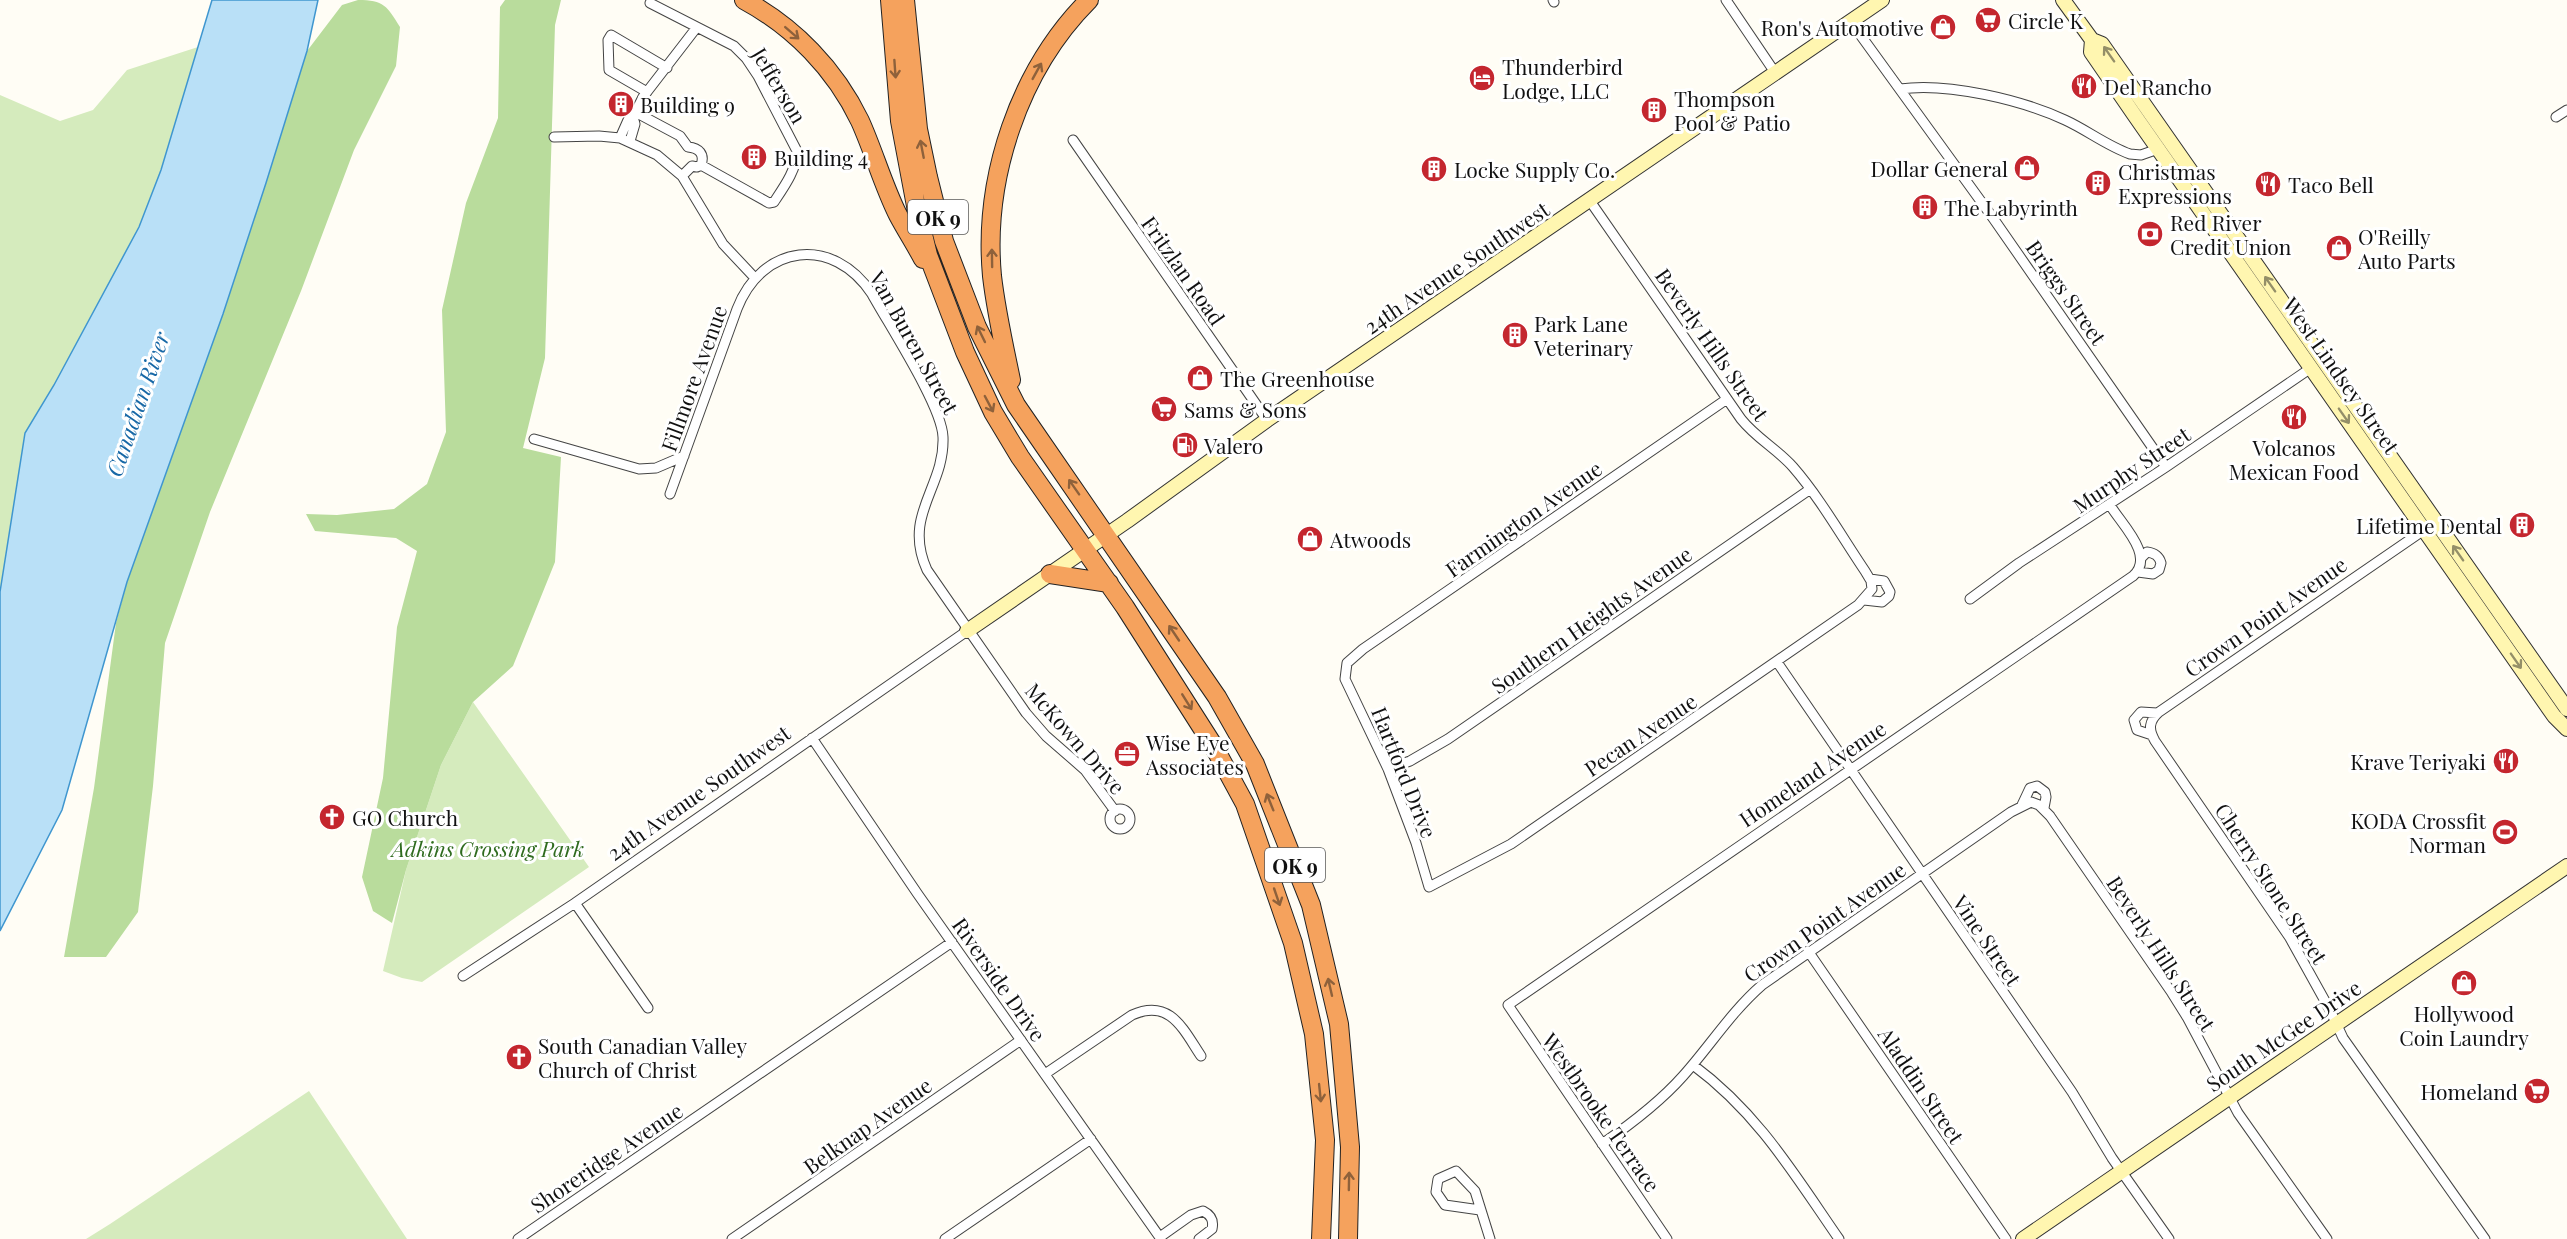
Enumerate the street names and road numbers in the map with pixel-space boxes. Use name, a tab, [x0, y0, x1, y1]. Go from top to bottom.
street label: Jefferson	[746, 41, 814, 129]
street label: 24th Avenue Southwest	[1358, 194, 1554, 339]
road number: OK 9	[908, 200, 968, 234]
street label: Fritzlan Road	[1136, 210, 1232, 330]
street label: Briggs Street	[2021, 234, 2114, 350]
street label: Beverly Hills Street	[1650, 262, 1776, 426]
street label: Van Buren Street	[864, 265, 966, 419]
street label: West Lindsey Street	[2277, 291, 2407, 459]
street label: Fillmore Avenue	[654, 301, 732, 455]
street label: Murphy Street	[2067, 419, 2196, 519]
street label: Farmington Avenue	[1439, 453, 1607, 583]
street label: Southern Heights Avenue	[1485, 539, 1697, 699]
street label: Crown Point Avenue	[2178, 550, 2352, 682]
street label: McKown Drive	[1020, 677, 1132, 799]
street label: Pecan Avenue	[1578, 686, 1702, 782]
street label: Hartford Drive	[1366, 702, 1444, 842]
street label: Homeland Avenue	[1733, 713, 1891, 833]
street label: 24th Avenue Southwest	[601, 718, 796, 866]
street label: Cherry Stone Street	[2209, 797, 2335, 969]
road number: OK 9	[1265, 848, 1325, 882]
street label: Crown Point Avenue	[1737, 855, 1911, 987]
street label: Beverly Hills Street	[2101, 870, 2223, 1036]
street label: Vine Street	[1947, 888, 2029, 991]
street label: Riverside Drive	[947, 912, 1053, 1046]
street label: South McGee Drive	[2200, 973, 2366, 1097]
street label: Aladdin Street	[1872, 1021, 1971, 1149]
street label: Westbrooke Terrace	[1536, 1026, 1667, 1197]
street label: Belknap Avenue	[797, 1070, 937, 1180]
street label: Shoreridge Avenue	[524, 1096, 688, 1218]

